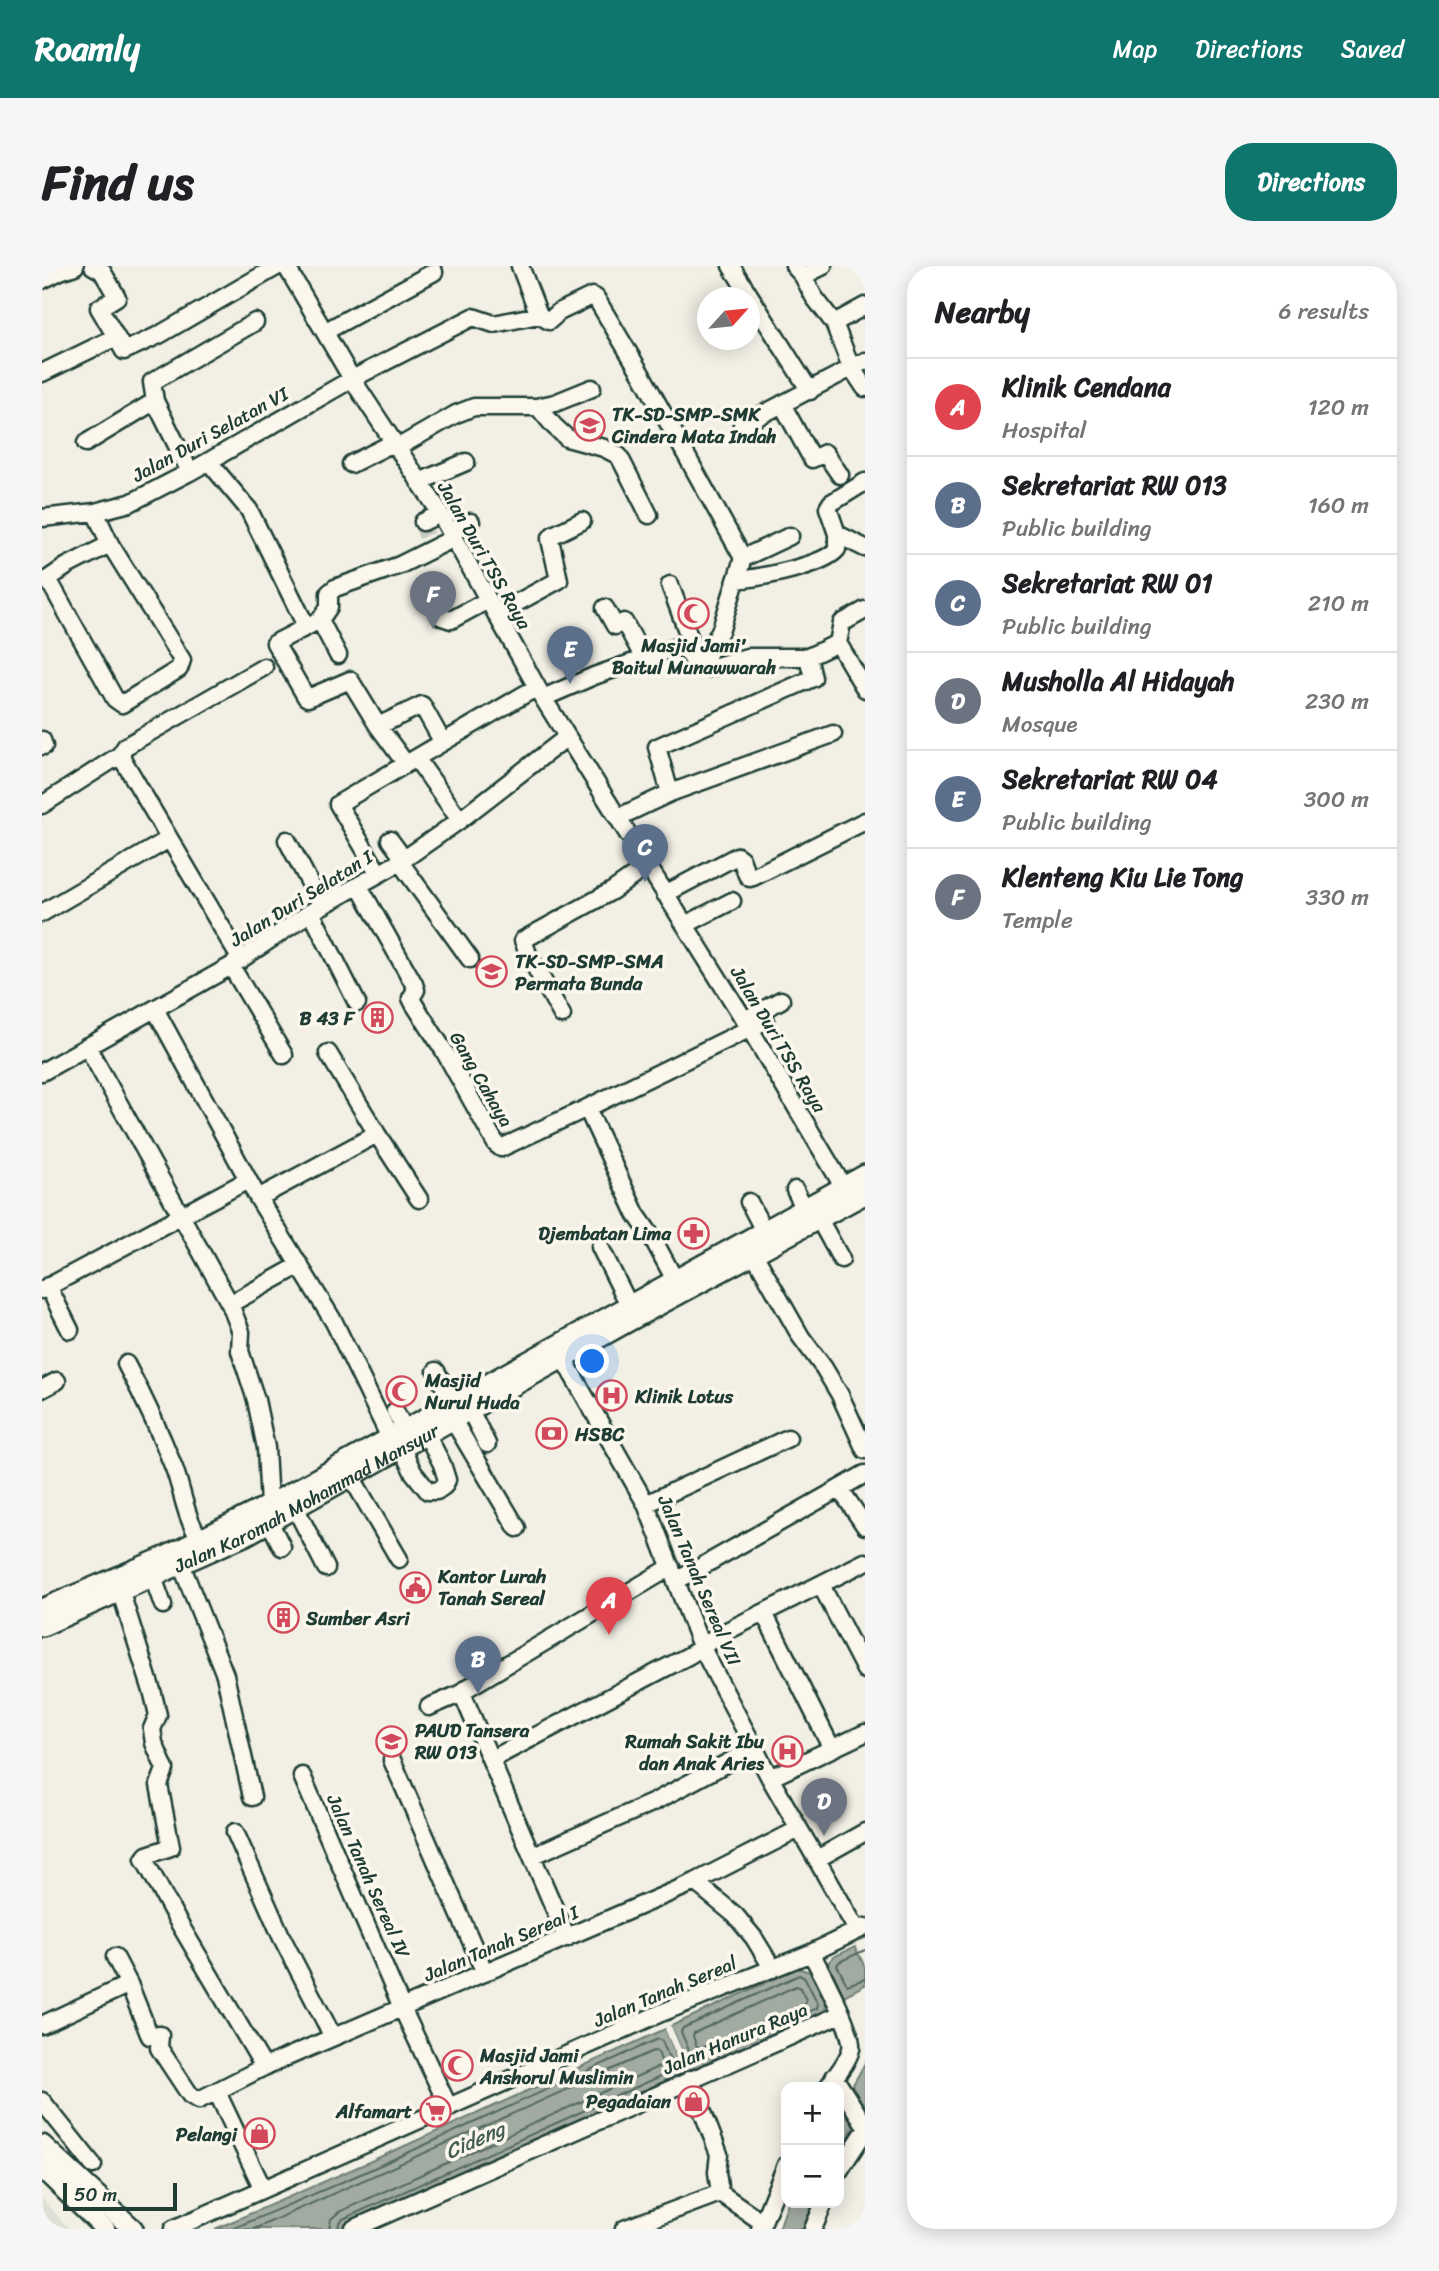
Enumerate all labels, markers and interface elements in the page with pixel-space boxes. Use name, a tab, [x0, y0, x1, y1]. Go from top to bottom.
text: Roamly	[35, 20, 140, 78]
text: Map	[1113, 28, 1157, 70]
text: Directions	[1195, 28, 1303, 70]
text: Saved	[1341, 28, 1404, 70]
text: Find us	[42, 139, 194, 226]
button: Directions	[1225, 143, 1397, 221]
text: Nearby	[935, 285, 1030, 339]
north arrow	[697, 287, 760, 350]
text: 6 results	[1279, 291, 1369, 332]
text: Klinik Cendana	[1002, 364, 1171, 410]
street label: Jalan Duri Selatan VI	[125, 377, 296, 492]
text: A	[950, 387, 966, 428]
text: 120 m	[1308, 387, 1369, 428]
place label: TK-SD-SMP-SMK Cindera Mata Indah	[611, 398, 777, 453]
school or university icon: TK-SD-SMP-SMK Cindera Mata Indah	[572, 408, 606, 442]
text: Hospital	[1002, 410, 1086, 451]
text: Sekretariat RW 013	[1002, 462, 1227, 508]
street label: Jalan Duri TSS Raya	[428, 474, 541, 636]
text: B	[951, 485, 965, 526]
text: 160 m	[1308, 485, 1369, 526]
text: Public building	[1002, 508, 1152, 549]
text: Sekretariat RW 01	[1002, 560, 1213, 606]
pin: F	[410, 571, 456, 629]
text: C	[951, 583, 965, 624]
text: 210 m	[1308, 583, 1369, 624]
mosque icon: Masjid Jami' Baitul Munawwarah	[677, 597, 711, 631]
text: Public building	[1002, 606, 1152, 647]
pin: E	[547, 626, 593, 684]
place label: Masjid Jami' Baitul Munawwarah	[612, 629, 776, 684]
text: Musholla Al Hidayah	[1002, 658, 1234, 704]
text: D	[951, 681, 965, 722]
text: 230 m	[1305, 681, 1369, 722]
text: Mosque	[1002, 704, 1078, 745]
text: Sekretariat RW 04	[1002, 756, 1218, 802]
text: E	[952, 779, 964, 820]
text: 300 m	[1304, 779, 1369, 820]
text: Public building	[1002, 802, 1152, 843]
pin: C	[622, 824, 668, 882]
street label: Jalan Duri Selatan I	[222, 840, 381, 956]
text: Klenteng Kiu Lie Tong	[1002, 854, 1243, 900]
text: F	[952, 877, 964, 918]
text: 330 m	[1306, 877, 1369, 918]
text: Temple	[1002, 900, 1073, 941]
place label: TK-SD-SMP-SMA Permata Bunda	[515, 945, 664, 1000]
school or university icon: TK-SD-SMP-SMA Permata Bunda	[475, 955, 509, 989]
street label: Jalan Duri TSS Raya	[721, 959, 836, 1120]
building icon: B 43 F	[360, 1001, 394, 1035]
place label: B 43 F	[299, 1002, 356, 1035]
street label: Gang Cahaya	[441, 1025, 523, 1134]
pharmacy icon: Djembatan Lima	[677, 1216, 711, 1250]
place label: Djembatan Lima	[538, 1217, 671, 1250]
your location	[575, 1344, 609, 1378]
place label: Masjid Nurul Huda	[424, 1364, 520, 1419]
mosque icon: Masjid Nurul Huda	[385, 1374, 419, 1408]
hospital icon: Klinik Lotus	[595, 1379, 629, 1413]
place label: Klinik Lotus	[634, 1380, 734, 1413]
street label: Jalan Karomah Mohammad Mansyur	[168, 1414, 446, 1582]
bank icon: HSBC	[535, 1417, 569, 1451]
place label: HSBC	[574, 1418, 626, 1451]
street label: Jalan Tanah Sereal VII	[648, 1489, 750, 1671]
place label: Kantor Lurah Tanah Sereal	[437, 1560, 546, 1615]
public building icon: Kantor Lurah Tanah Sereal	[398, 1570, 432, 1604]
pin: A	[586, 1577, 632, 1635]
building icon: Sumber Asri	[266, 1601, 300, 1635]
place label: Sumber Asri	[305, 1602, 410, 1635]
pin: B	[455, 1636, 501, 1694]
place label: PAUD Tansera RW 013	[414, 1714, 530, 1769]
school or university icon: PAUD Tansera RW 013	[375, 1724, 409, 1758]
place label: Rumah Sakit Ibu dan Anak Aries	[624, 1725, 765, 1780]
hospital icon: Rumah Sakit Ibu dan Anak Aries	[770, 1735, 804, 1769]
pin: D	[801, 1778, 847, 1836]
street label: Jalan Tanah Sereal IV	[317, 1788, 420, 1964]
street label: Jalan Tanah Sereal I	[418, 1895, 585, 1991]
street label: Jalan Tanah Sereal	[587, 1946, 743, 2037]
street label: Jalan Hanura Raya	[657, 1993, 813, 2084]
place label: Masjid Jami Anshorul Muslimin	[479, 2039, 634, 2094]
mosque icon: Masjid Jami Anshorul Muslimin	[440, 2049, 474, 2083]
map controls	[781, 2082, 844, 2208]
button: +	[781, 2082, 844, 2145]
shop icon: Pegadaian	[677, 2084, 711, 2118]
place label: Pegadaian	[586, 2085, 672, 2118]
supermarket icon: Alfamart	[418, 2094, 452, 2128]
place label: Alfamart	[335, 2095, 413, 2128]
water label: Cideng	[439, 2109, 513, 2170]
shop icon: Pelangi	[243, 2117, 277, 2151]
place label: Pelangi	[176, 2118, 238, 2151]
button: −	[781, 2145, 844, 2208]
text: 50 m	[74, 2178, 117, 2211]
scale bar	[63, 2180, 177, 2212]

